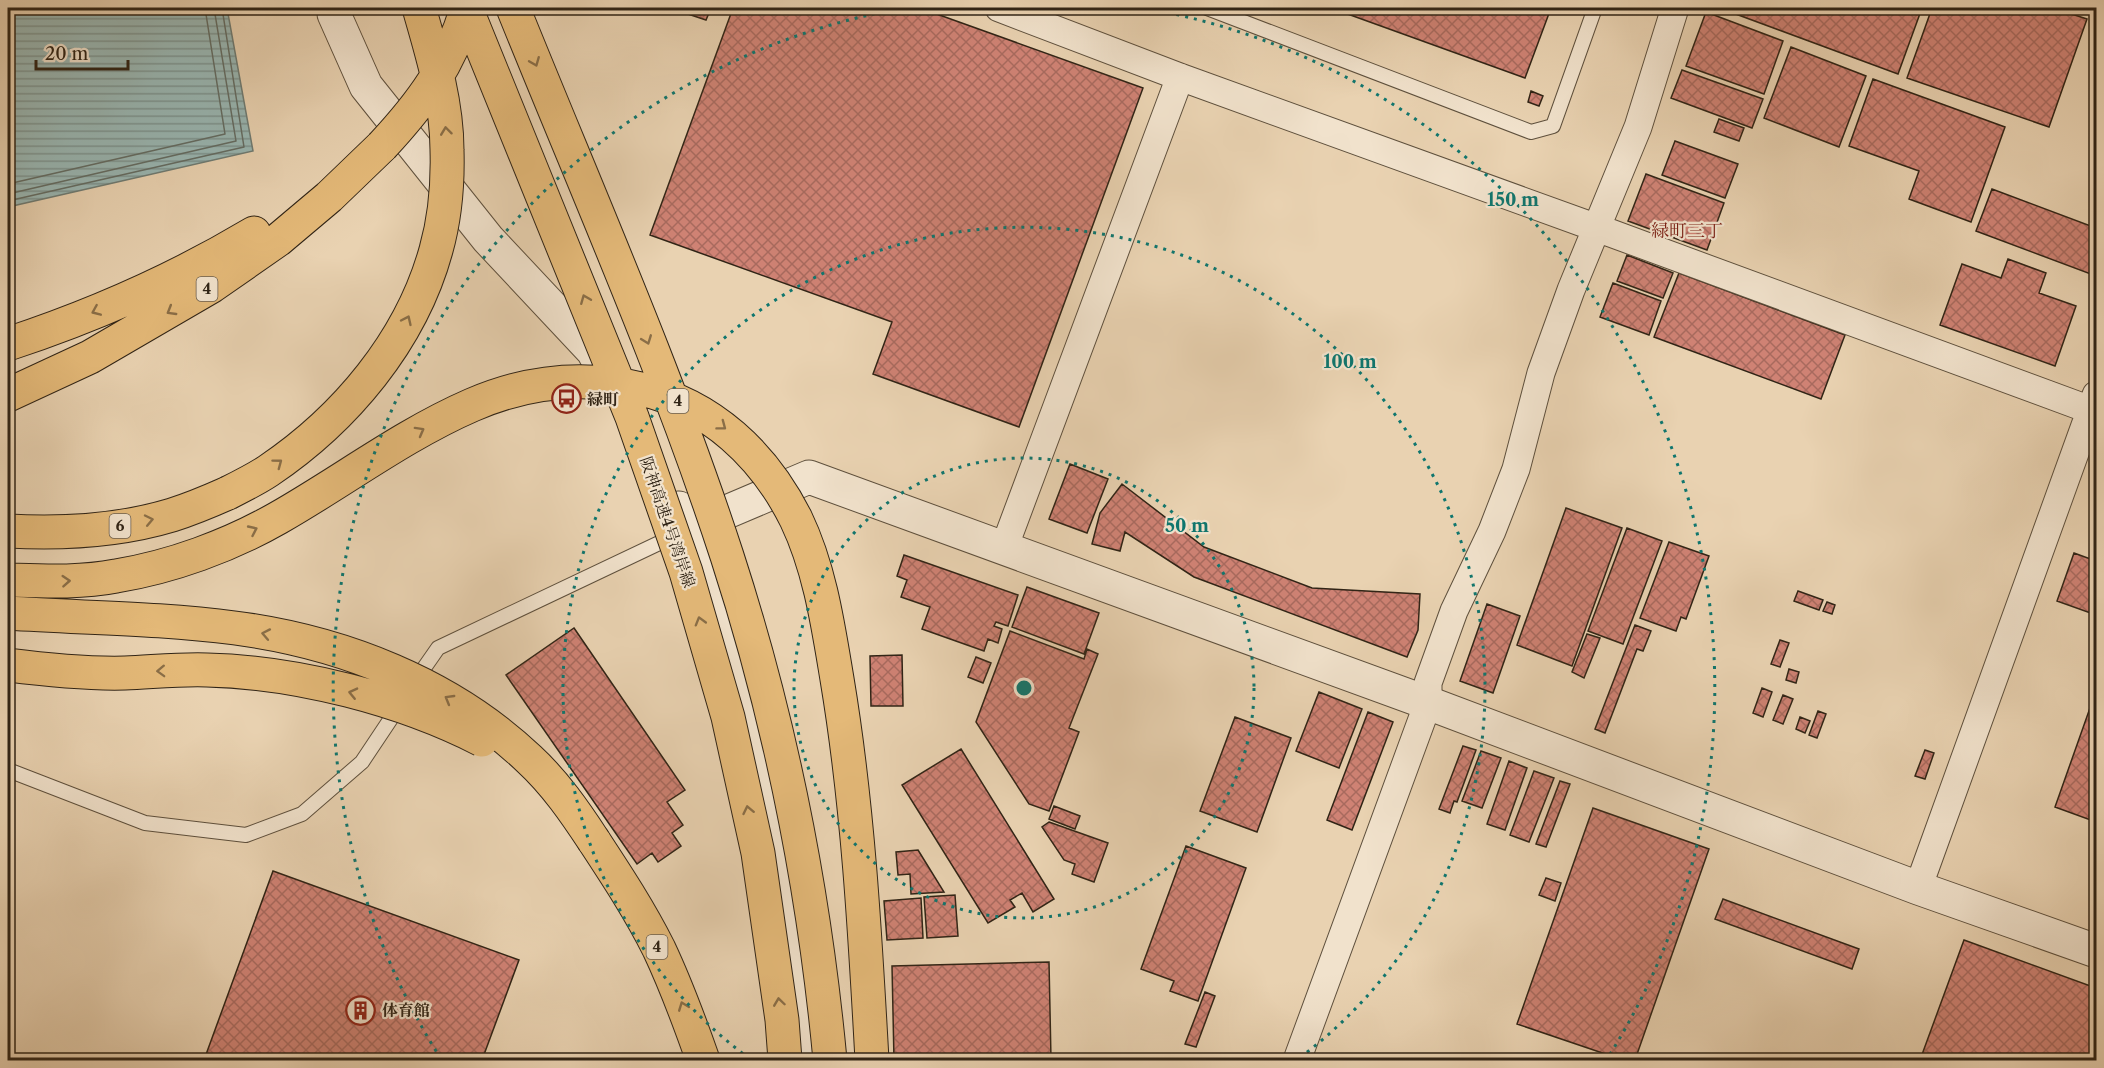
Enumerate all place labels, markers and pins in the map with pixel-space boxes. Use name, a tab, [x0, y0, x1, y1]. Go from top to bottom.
bus stop icon: 緑町	[550, 383, 582, 415]
place label: 緑町	[587, 389, 619, 409]
centre of rings	[1014, 678, 1034, 698]
building icon: 体育館	[345, 994, 377, 1026]
place label: 体育館	[382, 1000, 430, 1020]

